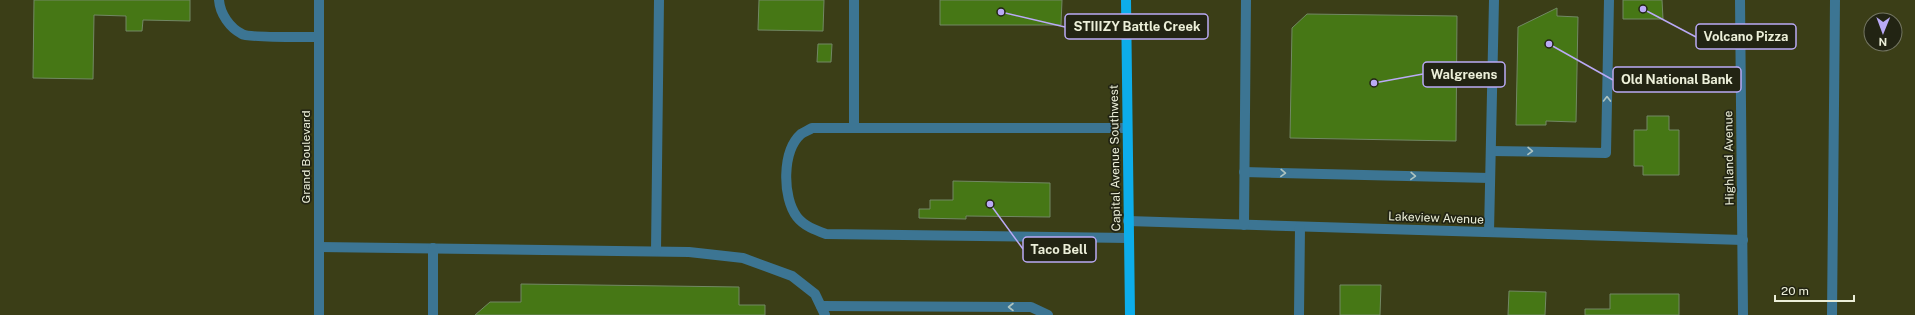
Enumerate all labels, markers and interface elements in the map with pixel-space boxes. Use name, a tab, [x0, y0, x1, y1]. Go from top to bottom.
north arrow	[1863, 12, 1903, 52]
callout: STIIIZY Battle Creek	[1065, 14, 1208, 39]
text: STIIIZY Battle Creek	[1074, 19, 1201, 34]
callout: Volcano Pizza	[1696, 24, 1796, 49]
text: Volcano Pizza	[1704, 29, 1788, 44]
text: N	[1878, 36, 1887, 48]
callout: Walgreens	[1423, 62, 1505, 87]
text: Walgreens	[1431, 67, 1497, 82]
callout: Old National Bank	[1613, 67, 1741, 92]
text: Old National Bank	[1621, 72, 1733, 87]
street label: Capital Avenue Southwest	[1107, 84, 1123, 231]
one-way arrow	[1603, 96, 1611, 102]
street label: Grand Boulevard	[299, 110, 313, 204]
street label: Highland Avenue	[1721, 110, 1737, 206]
one-way arrow	[1527, 147, 1533, 156]
one-way arrow	[1280, 168, 1286, 177]
one-way arrow	[1410, 172, 1416, 180]
street label: Lakeview Avenue	[1388, 209, 1484, 227]
callout: Taco Bell	[1023, 237, 1096, 262]
text: Taco Bell	[1031, 242, 1087, 257]
scale bar	[1775, 277, 1854, 303]
text: 20 m	[1781, 284, 1809, 298]
one-way arrow	[1008, 303, 1014, 311]

